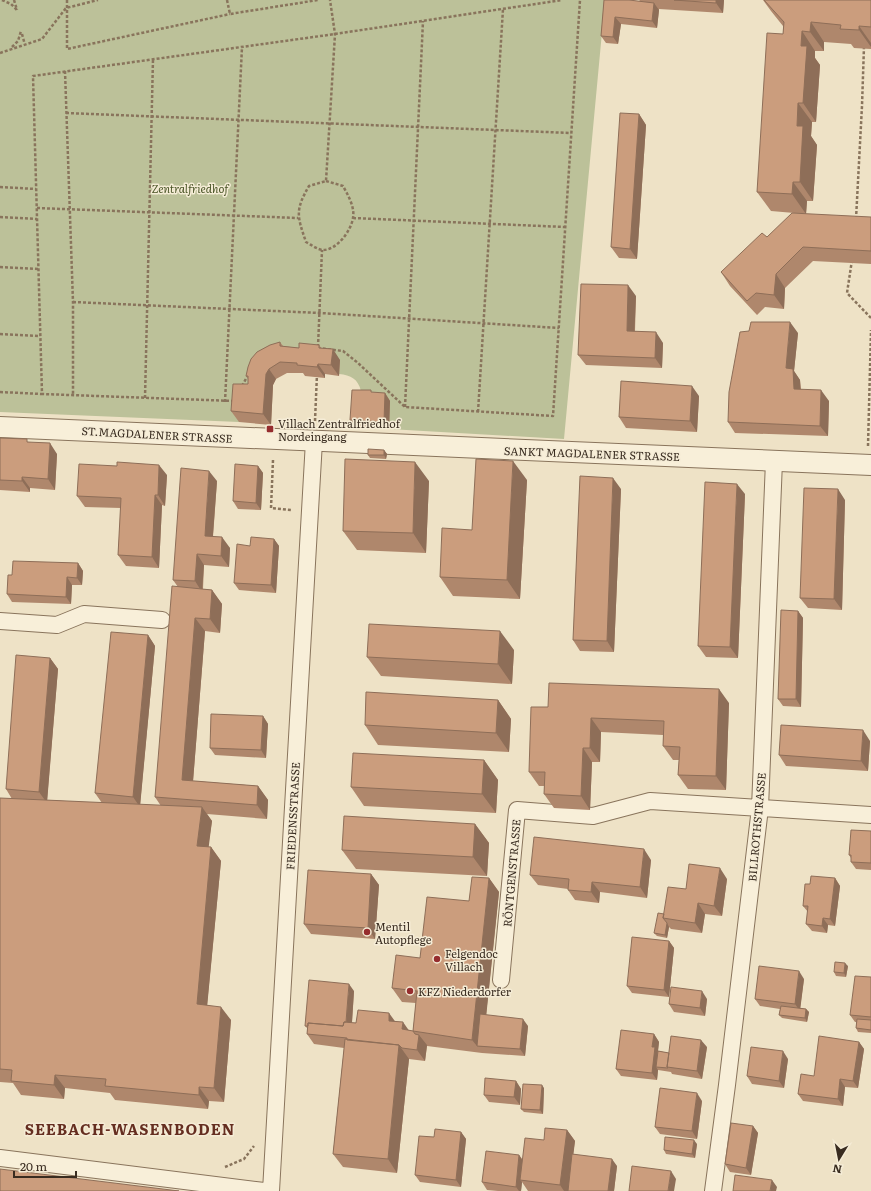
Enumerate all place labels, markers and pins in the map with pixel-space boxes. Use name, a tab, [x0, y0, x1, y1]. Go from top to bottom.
place label: Villach Zentralfriedhof Nordeingang	[278, 415, 401, 444]
marker: Villach Zentralfriedhof Nordeingang	[265, 424, 275, 434]
place label: Mentil Autopflege	[375, 918, 432, 947]
marker: Mentil Autopflege	[362, 927, 372, 937]
place label: Felgendoc Villach	[445, 945, 498, 974]
marker: Felgendoc Villach	[432, 954, 442, 964]
place label: KFZ Niederdorfer	[418, 983, 512, 999]
marker: KFZ Niederdorfer	[405, 986, 415, 996]

